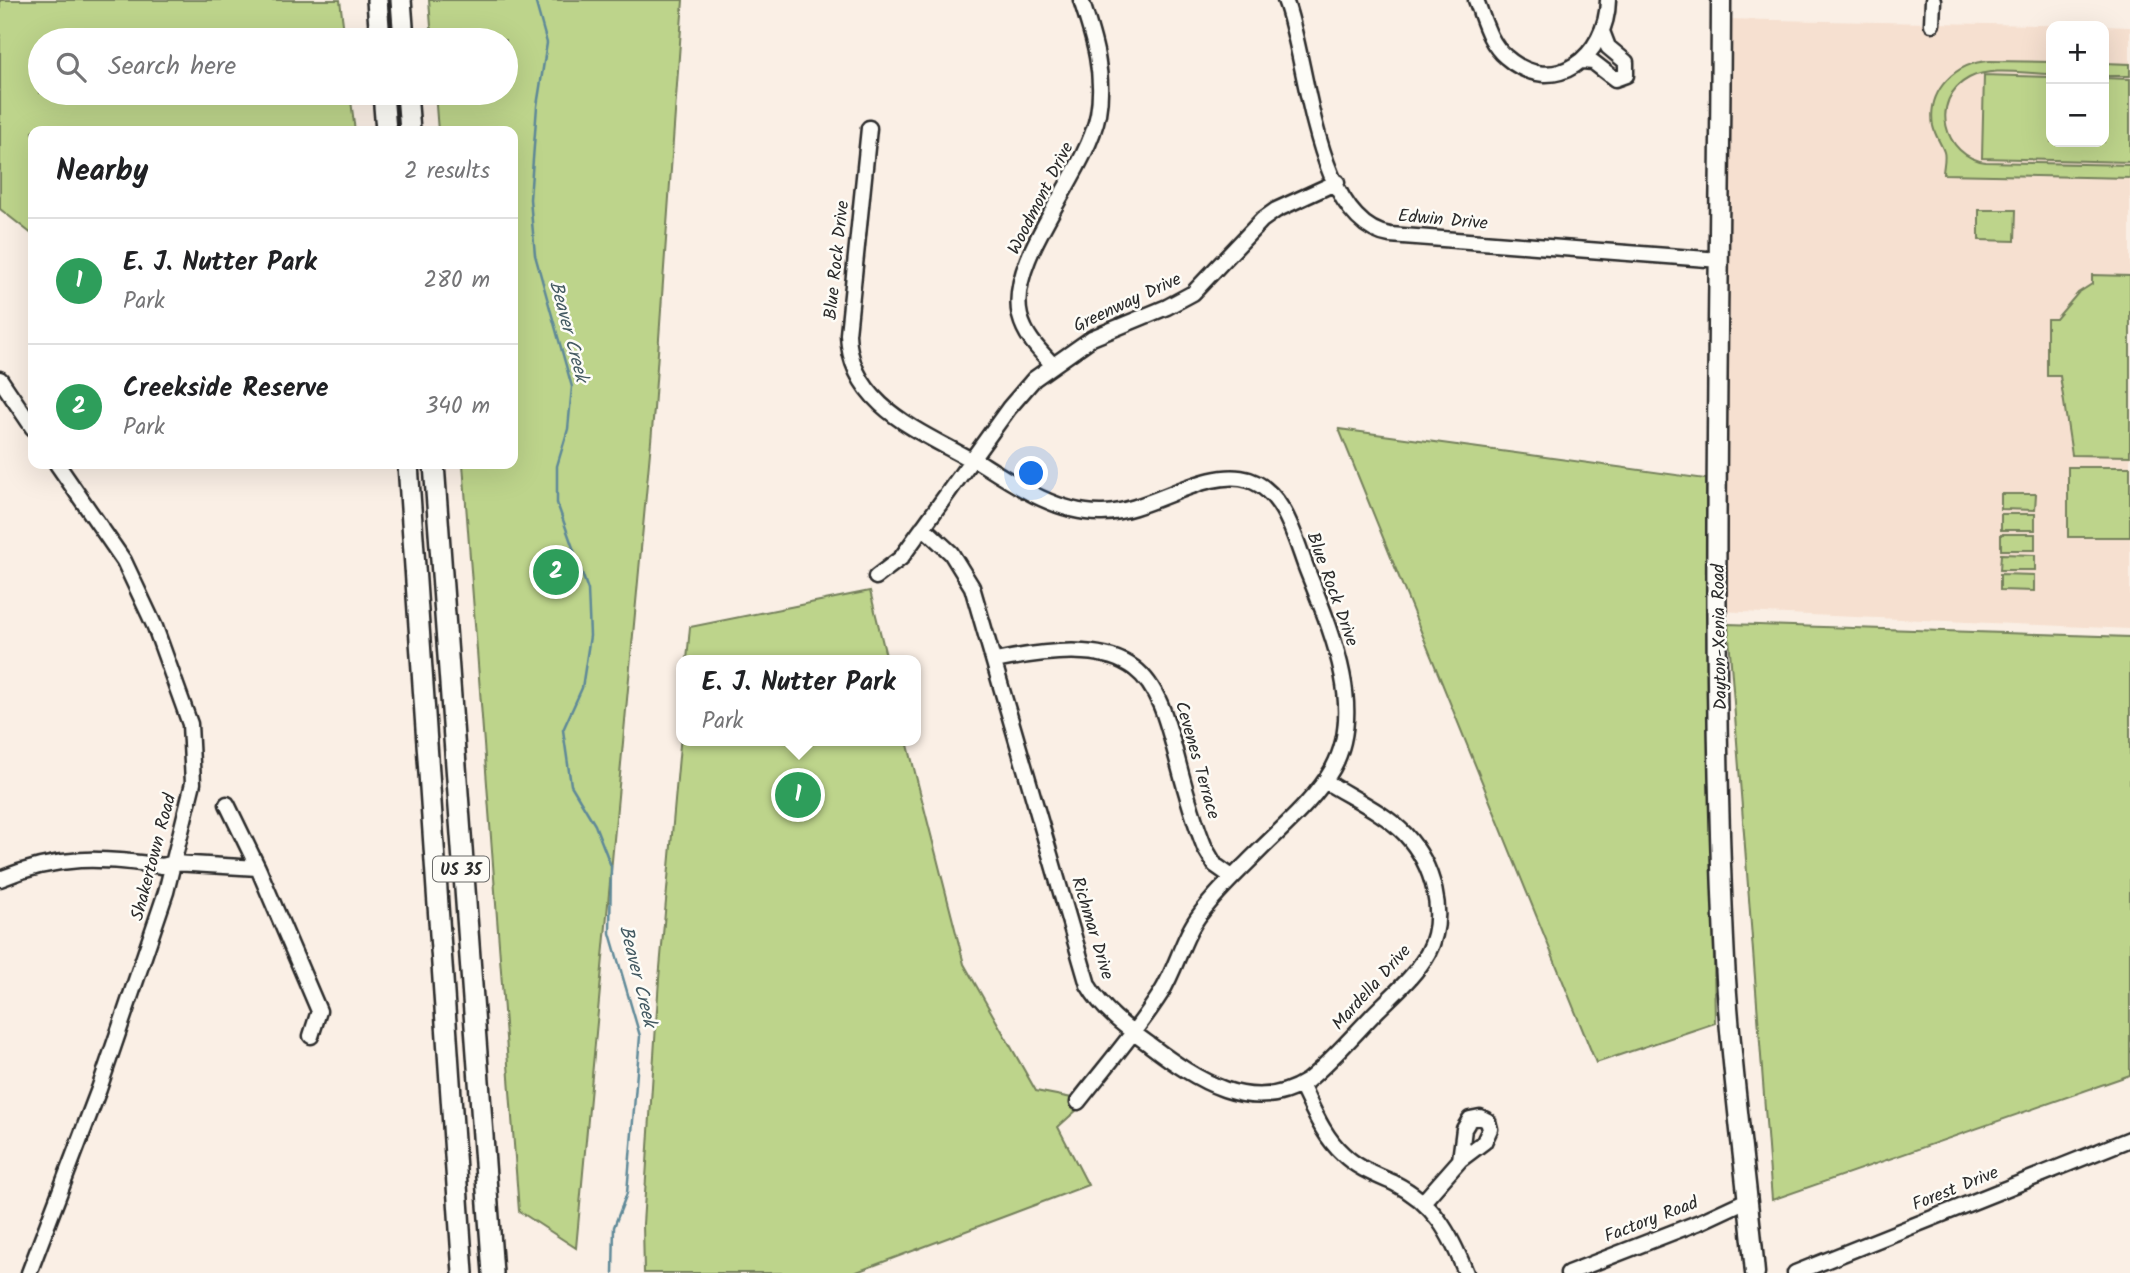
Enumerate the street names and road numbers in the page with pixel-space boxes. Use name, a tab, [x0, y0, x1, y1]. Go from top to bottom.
street label: Woodmont Drive	[1000, 137, 1082, 260]
street label: Blue Rock Drive	[817, 199, 858, 321]
street label: Edwin Drive	[1397, 202, 1489, 239]
street label: Greenway Drive	[1069, 266, 1187, 341]
street label: Blue Rock Drive	[1297, 528, 1366, 651]
street label: Dayton-Xenia Road	[1705, 563, 1736, 710]
street label: Cevenes Terrace	[1166, 698, 1227, 823]
street label: Shakertown Road	[124, 790, 186, 924]
road number: US 35	[433, 856, 489, 882]
street label: Richmar Drive	[1062, 874, 1121, 983]
street label: Mardella Drive	[1325, 938, 1419, 1038]
street label: Forest Drive	[1908, 1159, 2003, 1220]
street label: Factory Road	[1600, 1189, 1704, 1252]

